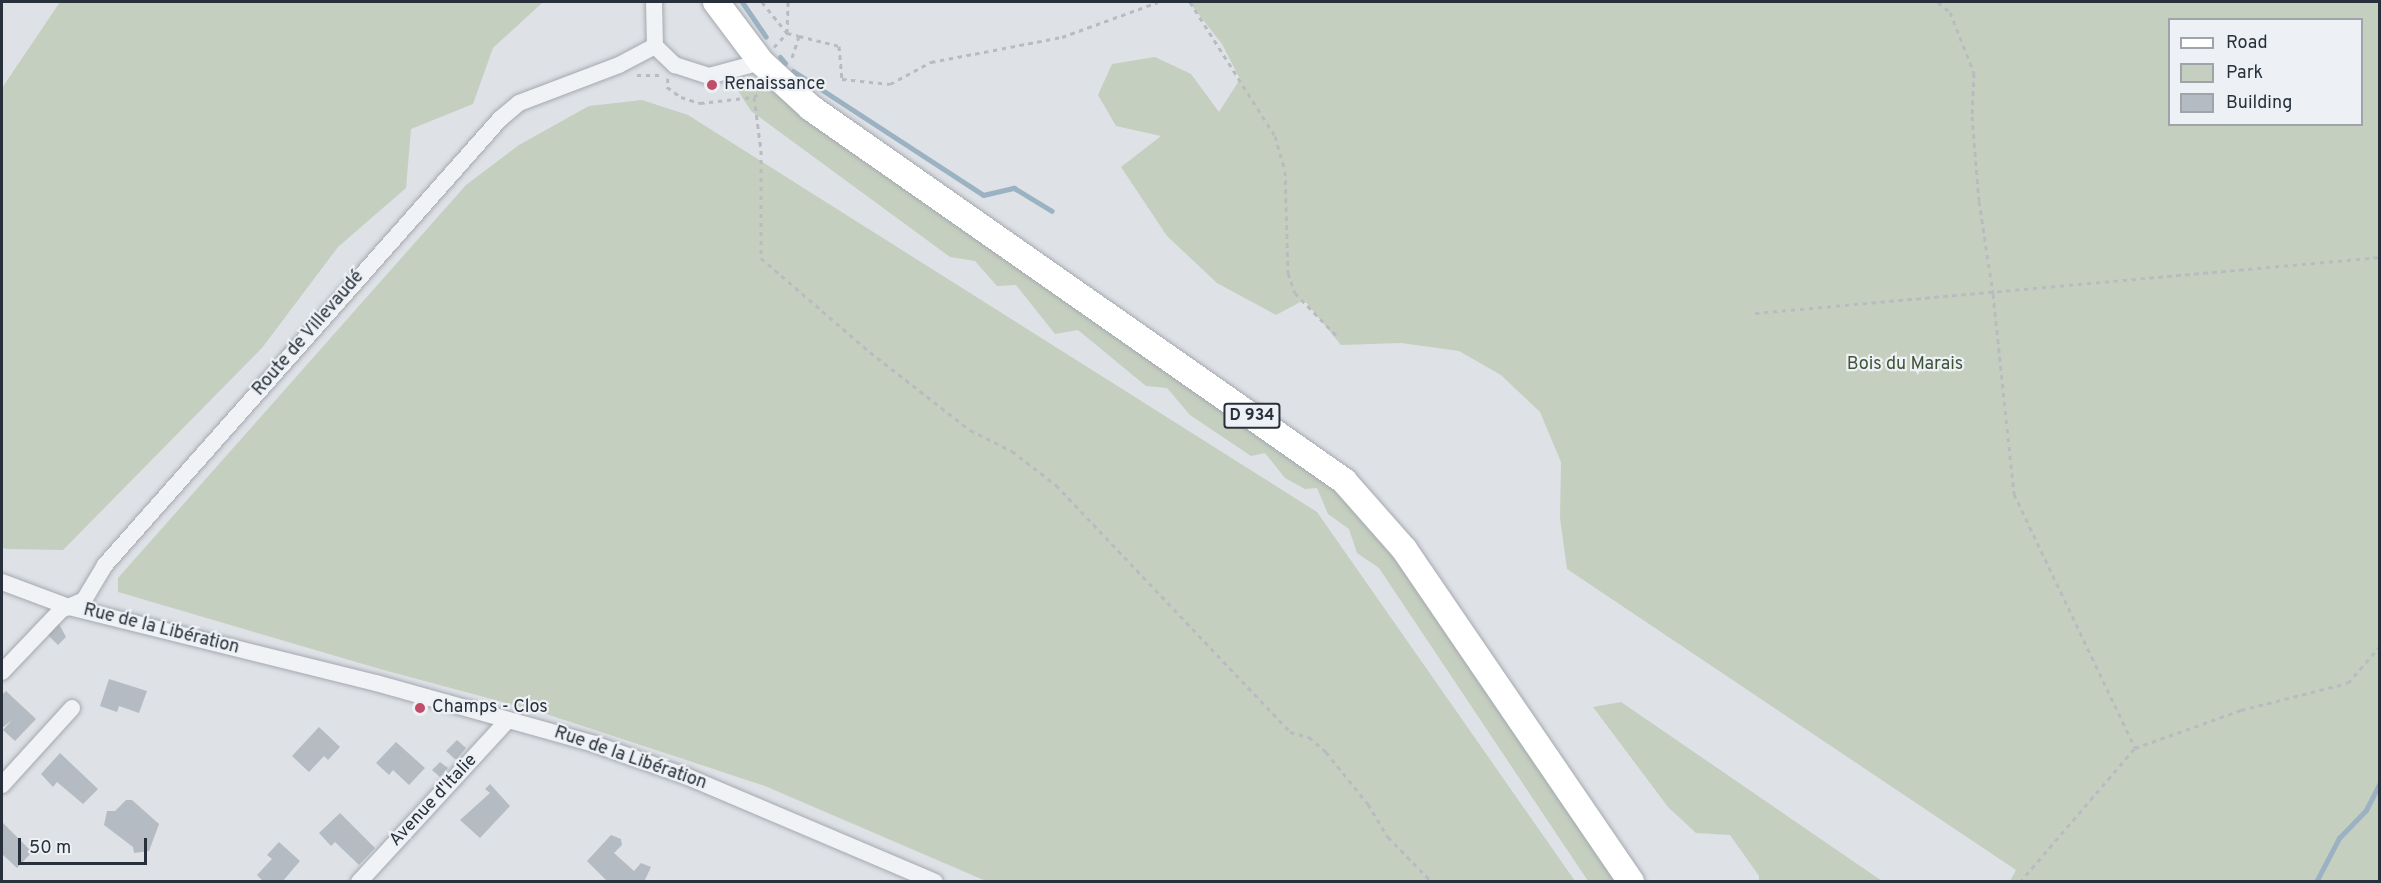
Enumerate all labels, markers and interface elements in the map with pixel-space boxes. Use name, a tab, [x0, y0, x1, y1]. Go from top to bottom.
legend	[2168, 18, 2363, 126]
text: Road	[2226, 32, 2268, 55]
text: Park	[2226, 62, 2263, 85]
place label: Renaissance	[724, 74, 825, 96]
marker: Renaissance	[705, 78, 719, 92]
text: Building	[2226, 92, 2292, 115]
street label: Route de Villevaudé	[249, 267, 369, 401]
park label: Bois du Marais	[1847, 354, 1963, 376]
road number: D 934	[1222, 403, 1282, 429]
street label: Rue de la Libération	[81, 600, 241, 660]
place label: Champs - Clos	[432, 697, 548, 719]
marker: Champs - Clos	[413, 701, 427, 715]
street label: Rue de la Libération	[551, 723, 709, 795]
street label: Avenue d'Italie	[386, 750, 482, 852]
scale bar	[21, 826, 150, 864]
text: 50 m	[29, 837, 71, 860]

